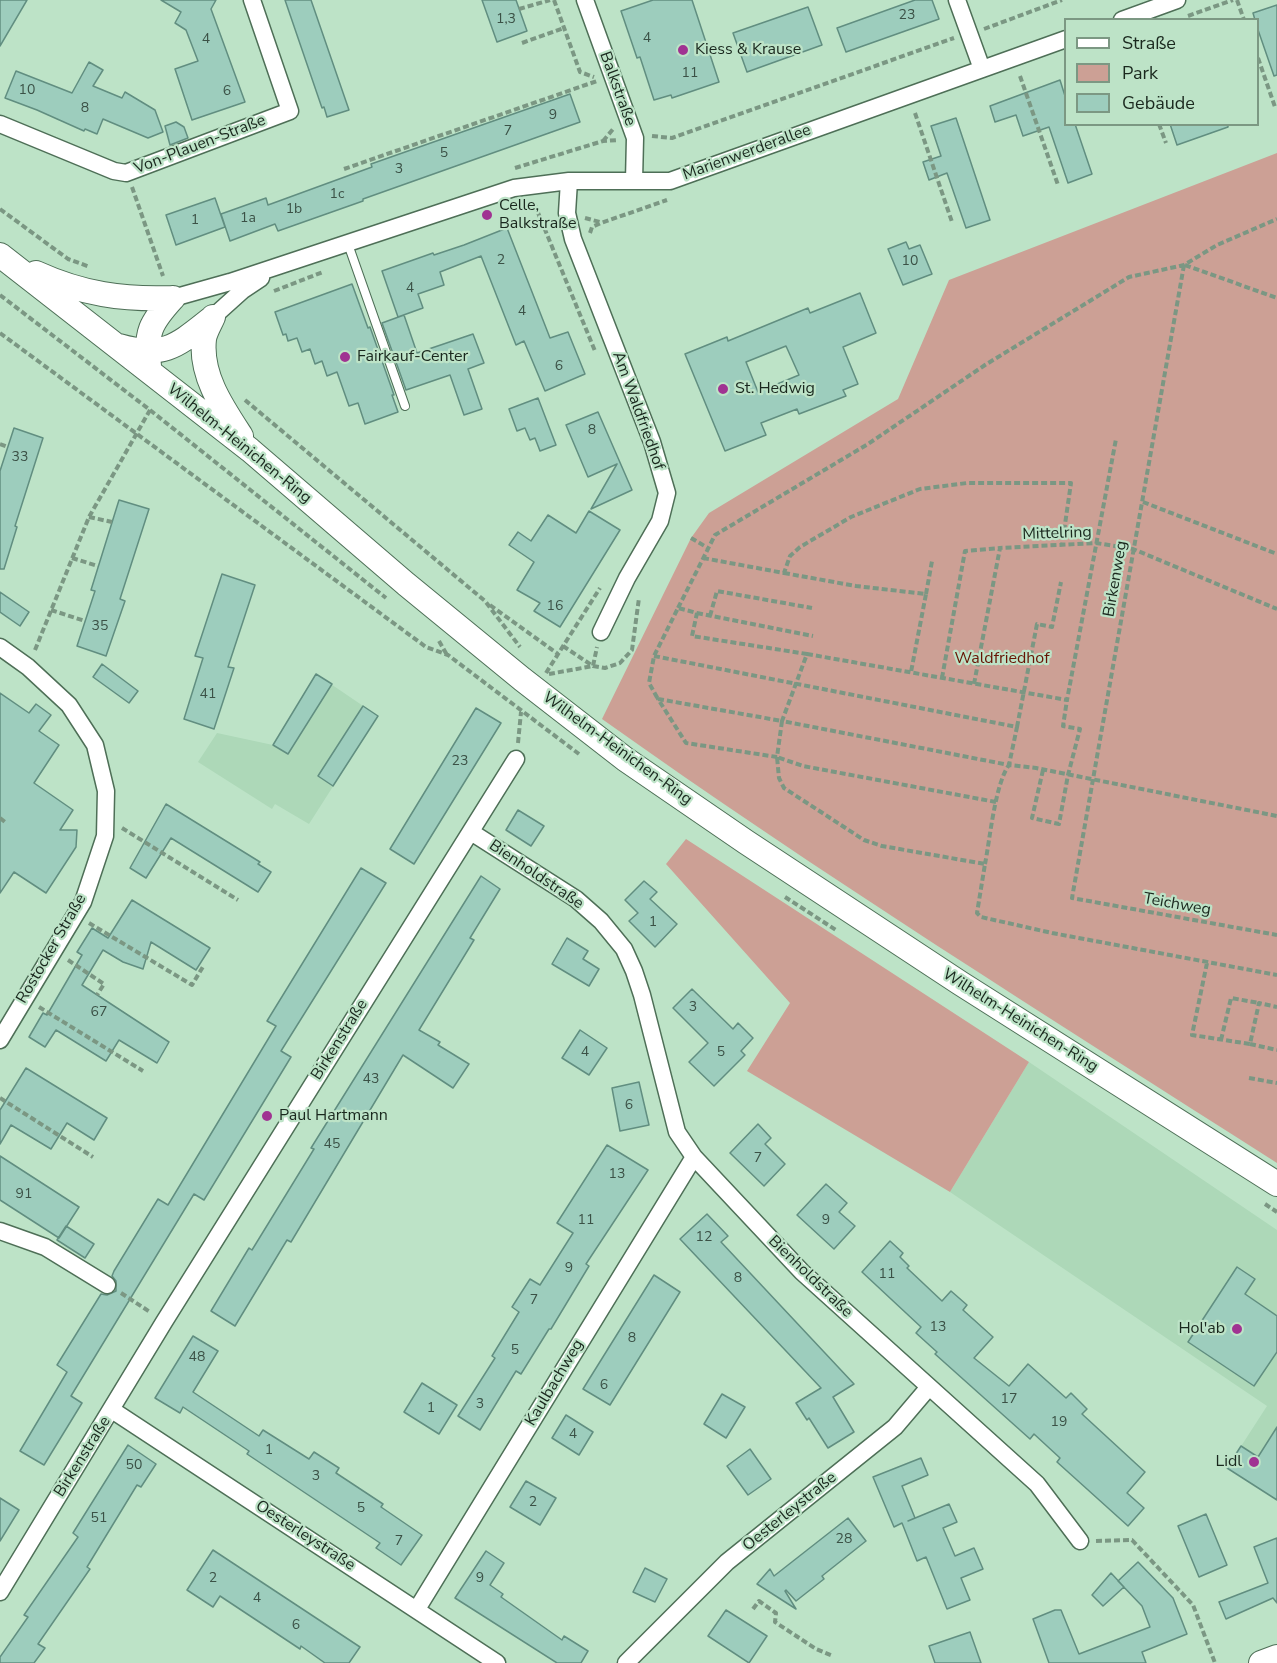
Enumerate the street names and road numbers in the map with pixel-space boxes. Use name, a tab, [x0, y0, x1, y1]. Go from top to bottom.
street label: Balkstraße	[595, 49, 639, 129]
street label: Von-Plauen-Straße	[132, 111, 268, 179]
street label: Marienwerderallee	[680, 121, 814, 185]
street label: Am Waldfriedhof	[608, 349, 668, 473]
street label: Wilhelm-Heinichen-Ring	[163, 380, 315, 508]
street label: Mittelring	[1022, 523, 1092, 545]
street label: Birkenweg	[1100, 540, 1132, 618]
street label: Wilhelm-Heinichen-Ring	[539, 688, 695, 810]
street label: Bienholdstraße	[485, 836, 587, 914]
street label: Teichweg	[1142, 890, 1212, 920]
street label: Rostocker Straße	[13, 891, 91, 1007]
street label: Wilhelm-Heinichen-Ring	[939, 965, 1101, 1077]
street label: Birkenstraße	[308, 996, 372, 1084]
street label: Bienholdstraße	[764, 1232, 856, 1322]
street label: Kaulbachweg	[522, 1336, 588, 1430]
street label: Birkenstraße	[51, 1413, 115, 1501]
street label: Oesterleystraße	[739, 1468, 841, 1556]
street label: Oesterleystraße	[252, 1497, 358, 1575]

